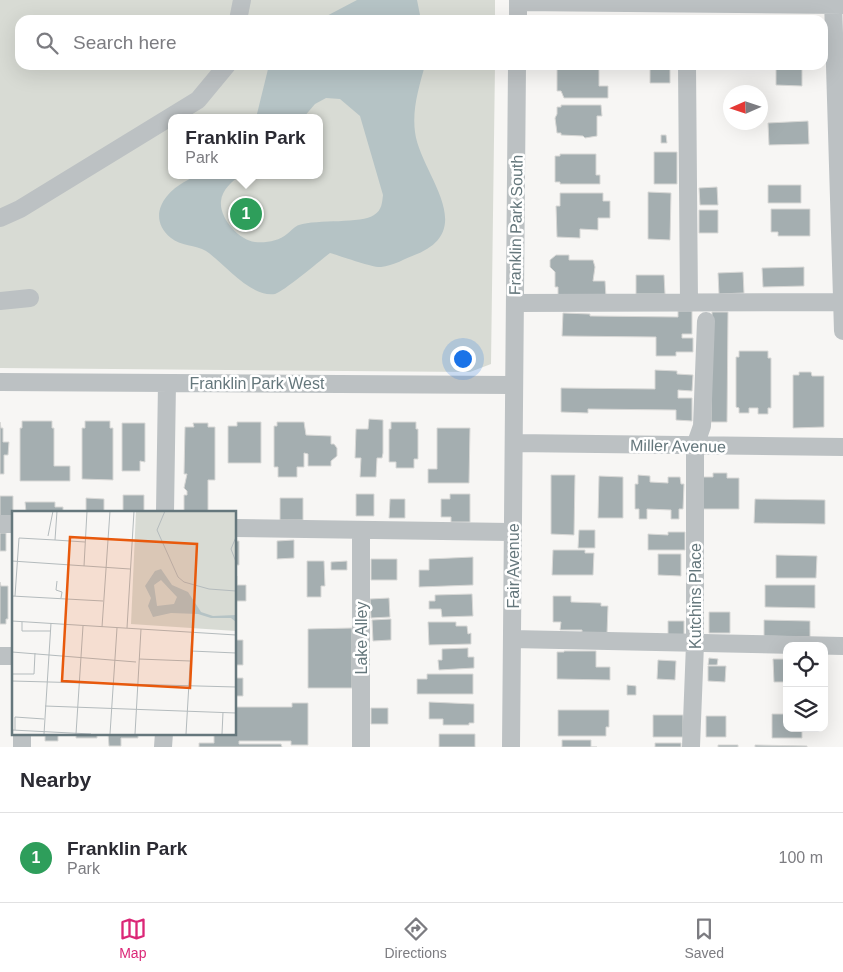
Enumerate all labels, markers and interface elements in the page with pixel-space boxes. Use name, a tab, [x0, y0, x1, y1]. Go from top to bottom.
search box	[15, 15, 828, 70]
icon: search	[33, 29, 61, 57]
text: Search here	[73, 32, 177, 53]
north arrow	[723, 85, 768, 130]
popup	[168, 114, 323, 179]
text: Franklin Park	[185, 127, 306, 148]
text: Park	[185, 149, 218, 166]
street label: Franklin Park South	[506, 155, 526, 295]
pin: 1	[230, 195, 262, 233]
your location	[450, 346, 476, 372]
street label: Franklin Park West	[190, 375, 325, 392]
street label: Miller Avenue	[630, 437, 726, 455]
inset map	[12, 511, 236, 734]
street label: Fair Avenue	[505, 523, 522, 609]
street label: Kutchins Place	[687, 543, 704, 649]
street label: Lake Alley	[353, 602, 370, 674]
map controls	[783, 642, 828, 732]
button: locate	[783, 642, 828, 687]
button: layers	[783, 687, 828, 732]
text: Nearby	[20, 768, 91, 791]
text: Franklin Park	[67, 838, 187, 859]
text: 1	[32, 849, 40, 866]
text: 100 m	[779, 849, 823, 866]
text: Park	[67, 860, 100, 877]
tab: Map	[119, 915, 147, 961]
tab: Directions	[385, 915, 447, 961]
tab: Saved	[684, 915, 724, 961]

